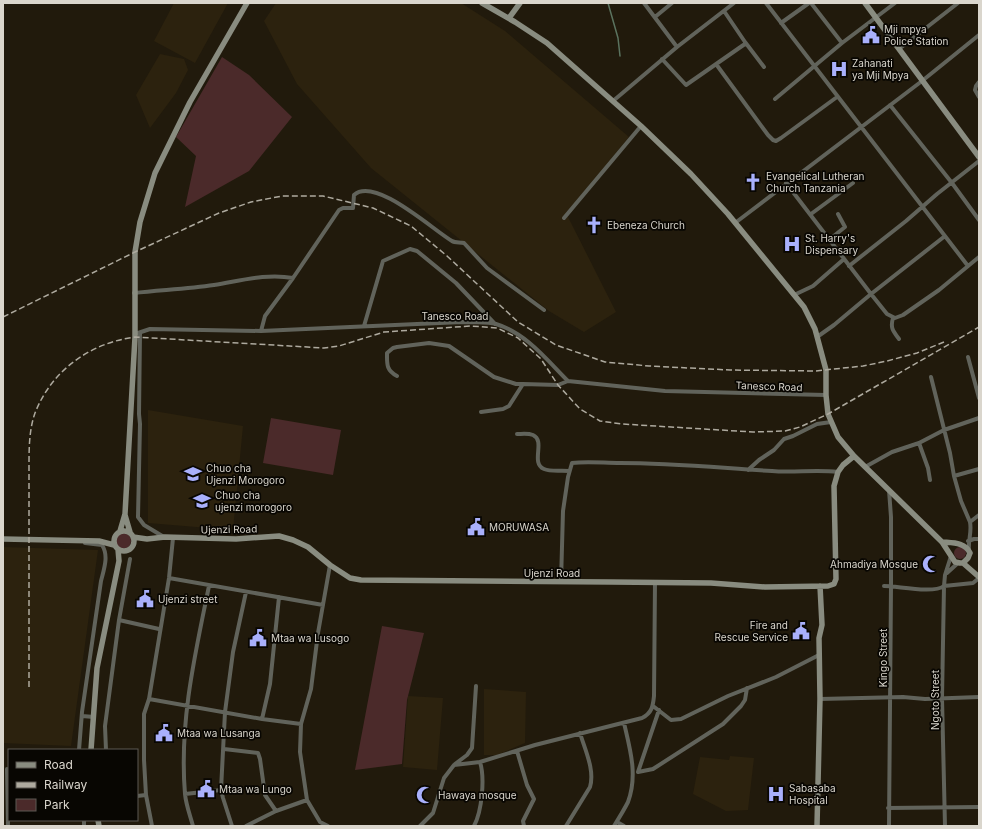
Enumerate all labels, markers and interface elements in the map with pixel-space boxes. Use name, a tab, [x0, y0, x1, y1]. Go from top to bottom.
place label: Mji mpya Police Station	[884, 23, 949, 47]
public building icon: Mji mpya Police Station	[861, 25, 881, 45]
place label: Zahanati ya Mji Mpya	[852, 57, 909, 81]
hospital icon: Zahanati ya Mji Mpya	[829, 59, 849, 79]
place label: Evangelical Lutheran Church Tanzania	[766, 170, 865, 194]
church icon: Evangelical Lutheran Church Tanzania	[743, 172, 763, 192]
church icon: Ebeneza Church	[584, 215, 604, 235]
place label: Ebeneza Church	[607, 219, 685, 231]
place label: St. Harry's Dispensary	[805, 232, 859, 256]
hospital icon: St. Harry's Dispensary	[782, 234, 802, 254]
street label: Tanesco Road	[422, 310, 489, 322]
street label: Tanesco Road	[735, 379, 803, 393]
place label: Chuo cha Ujenzi Morogoro	[206, 462, 285, 486]
school or university icon: Chuo cha Ujenzi Morogoro	[183, 464, 203, 484]
place label: Chuo cha ujenzi morogoro	[215, 489, 292, 513]
school or university icon: Chuo cha ujenzi morogoro	[192, 491, 212, 511]
public building icon: MORUWASA	[466, 517, 486, 537]
place label: MORUWASA	[489, 521, 549, 533]
street label: Ujenzi Road	[201, 523, 257, 535]
mosque icon: Ahmadiya Mosque	[921, 554, 941, 574]
place label: Ahmadiya Mosque	[830, 558, 918, 570]
street label: Ujenzi Road	[524, 567, 580, 579]
public building icon: Ujenzi street	[135, 589, 155, 609]
place label: Ujenzi street	[158, 593, 218, 605]
place label: Fire and Rescue Service	[715, 619, 788, 643]
public building icon: Fire and Rescue Service	[791, 621, 811, 641]
public building icon: Mtaa wa Lusogo	[248, 628, 268, 648]
street label: Kingo Street	[877, 628, 889, 687]
place label: Mtaa wa Lusogo	[271, 632, 349, 644]
street label: Ngoto Street	[929, 669, 941, 730]
public building icon: Mtaa wa Lusanga	[154, 723, 174, 743]
place label: Mtaa wa Lusanga	[177, 727, 260, 739]
legend	[8, 749, 138, 821]
text: Road	[44, 757, 73, 772]
text: Railway	[44, 777, 88, 792]
public building icon: Mtaa wa Lungo	[196, 779, 216, 799]
place label: Sabasaba Hospital	[789, 782, 836, 806]
place label: Mtaa wa Lungo	[219, 783, 292, 795]
hospital icon: Sabasaba Hospital	[766, 784, 786, 804]
mosque icon: Hawaya mosque	[415, 785, 435, 805]
place label: Hawaya mosque	[438, 789, 517, 801]
text: Park	[44, 797, 70, 812]

